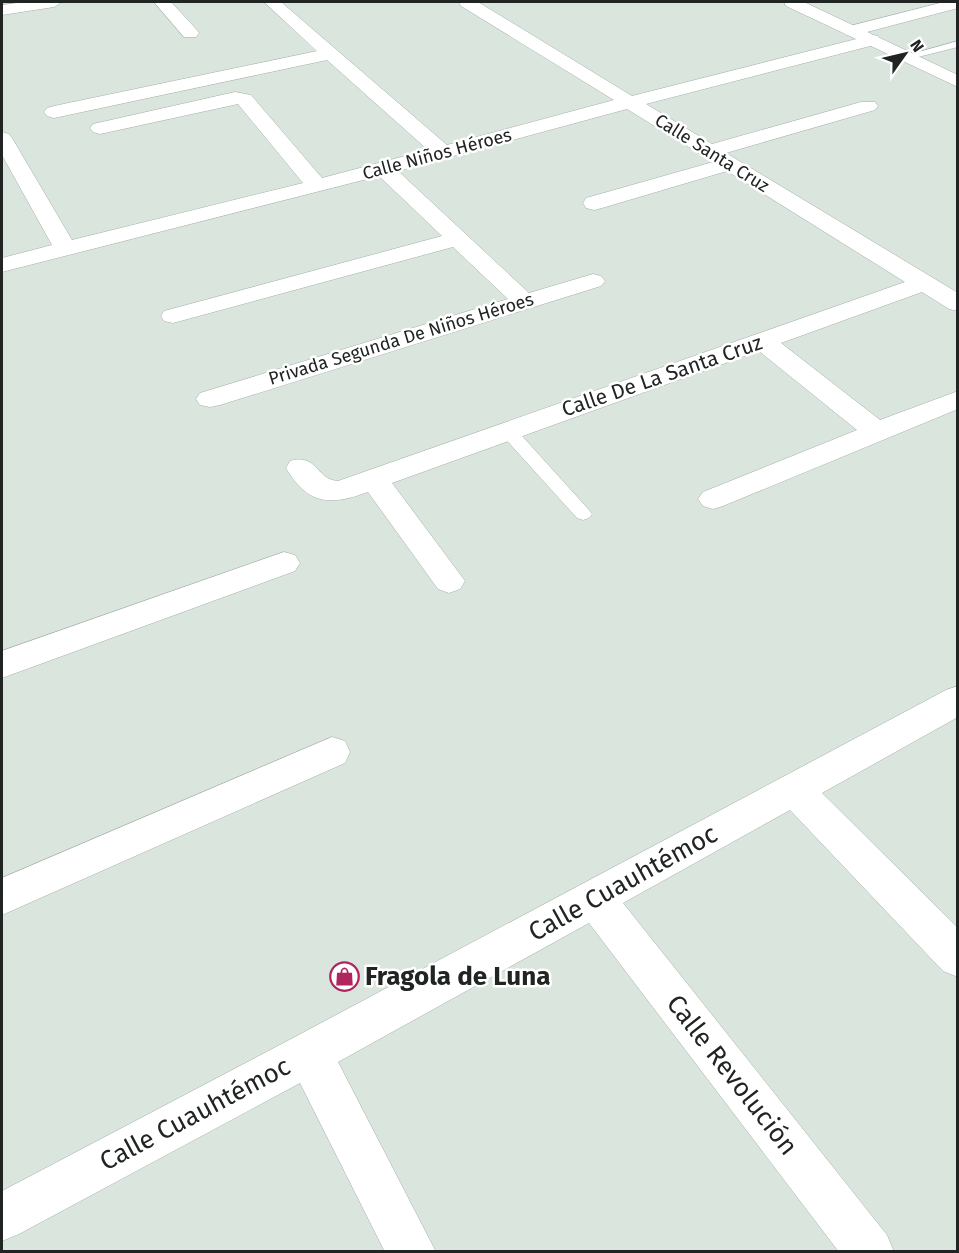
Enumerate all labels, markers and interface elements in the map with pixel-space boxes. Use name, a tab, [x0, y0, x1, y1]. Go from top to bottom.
north arrow	[875, 24, 935, 84]
text: N	[906, 36, 928, 56]
street label: Calle Santa Cruz	[651, 109, 773, 197]
street label: Calle Niños Héroes	[360, 124, 514, 184]
street label: Privada Segunda De Niños Héroes	[266, 288, 536, 390]
street label: Calle De La Santa Cruz	[558, 329, 766, 423]
street label: Calle Cuauhtémoc	[523, 818, 723, 948]
shop icon: Fragola de Luna	[328, 960, 360, 992]
place label: Fragola de Luna	[365, 961, 550, 992]
street label: Calle Revolución	[660, 989, 804, 1161]
street label: Calle Cuauhtémoc	[94, 1051, 296, 1177]

